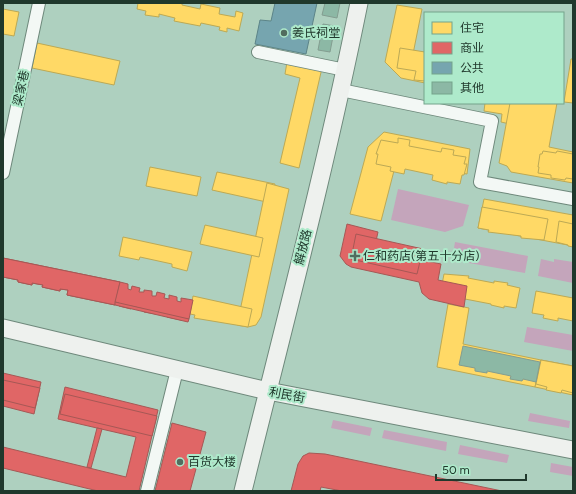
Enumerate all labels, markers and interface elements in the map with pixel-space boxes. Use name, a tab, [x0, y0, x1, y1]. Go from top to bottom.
legend	[424, 12, 564, 104]
text: 住宅	[460, 21, 484, 35]
place label: 姜氏祠堂	[292, 26, 340, 40]
marker: 姜氏祠堂	[279, 28, 289, 38]
text: 商业	[460, 41, 484, 55]
text: 公共	[460, 61, 484, 75]
street label: 梁家巷	[10, 69, 32, 107]
text: 其他	[460, 81, 484, 95]
street label: 解放路	[292, 228, 314, 266]
place label: 仁和药店(第五十分店)	[363, 249, 479, 263]
marker: 仁和药店(第五十分店)	[350, 251, 360, 261]
street label: 利民街	[268, 385, 306, 405]
place label: 百货大楼	[188, 455, 236, 469]
scale bar	[436, 456, 526, 482]
marker: 百货大楼	[175, 457, 185, 467]
text: 50 m	[442, 463, 470, 477]

